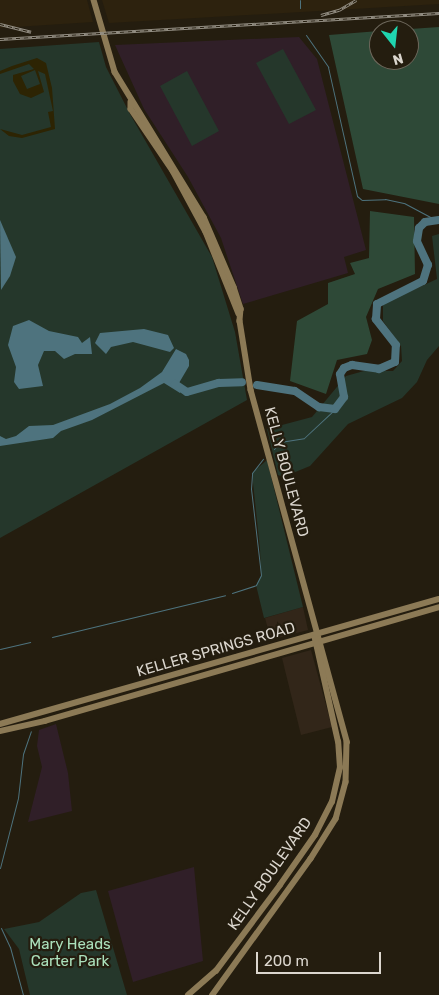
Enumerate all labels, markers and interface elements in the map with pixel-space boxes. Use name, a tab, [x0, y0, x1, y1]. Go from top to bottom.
north arrow	[369, 20, 419, 70]
text: N	[391, 49, 405, 68]
street label: KELLY BOULEVARD	[260, 405, 312, 539]
street label: KELLER SPRINGS ROAD	[135, 619, 297, 681]
street label: KELLY BOULEVARD	[224, 814, 316, 934]
park label: Mary Heads Carter Park	[29, 935, 111, 970]
scale bar	[259, 942, 384, 974]
text: 200 m	[264, 952, 309, 970]

